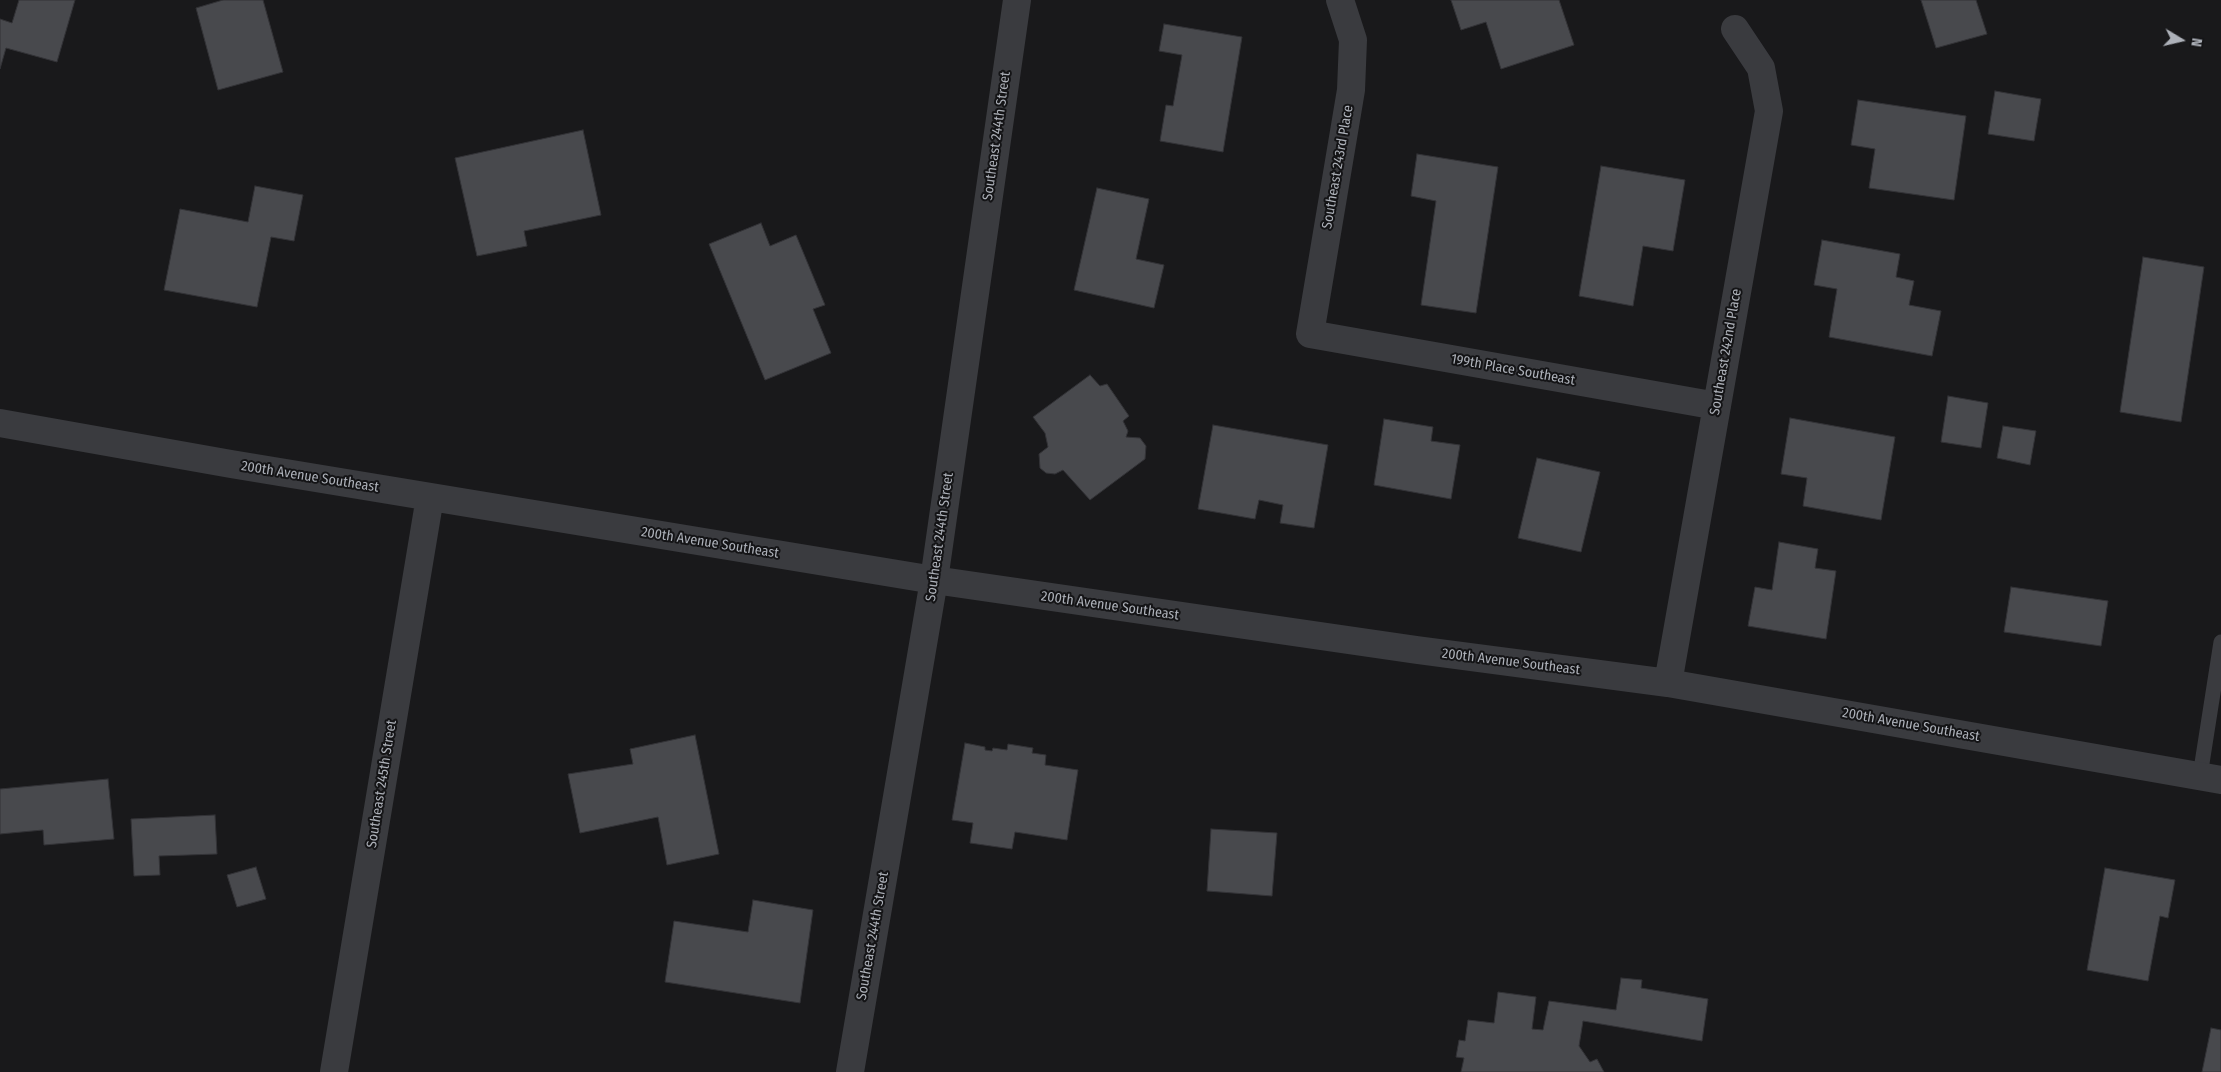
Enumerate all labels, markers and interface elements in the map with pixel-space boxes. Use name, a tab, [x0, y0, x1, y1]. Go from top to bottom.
north arrow	[2156, 15, 2206, 65]
text: N	[2187, 37, 2205, 48]
street label: Southeast 244th Street	[980, 70, 1014, 202]
street label: Southeast 243rd Place	[1319, 104, 1357, 230]
street label: Southeast 242nd Place	[1707, 287, 1745, 417]
street label: 199th Place Southeast	[1450, 351, 1576, 389]
street label: 200th Avenue Southeast	[240, 458, 380, 496]
street label: Southeast 244th Street	[923, 471, 957, 603]
street label: 200th Avenue Southeast	[640, 524, 780, 562]
street label: 200th Avenue Southeast	[1040, 588, 1180, 624]
street label: 200th Avenue Southeast	[1441, 645, 1581, 679]
street label: 200th Avenue Southeast	[1841, 705, 1981, 745]
street label: Southeast 245th Street	[364, 719, 400, 849]
street label: Southeast 244th Street	[853, 870, 893, 1002]

